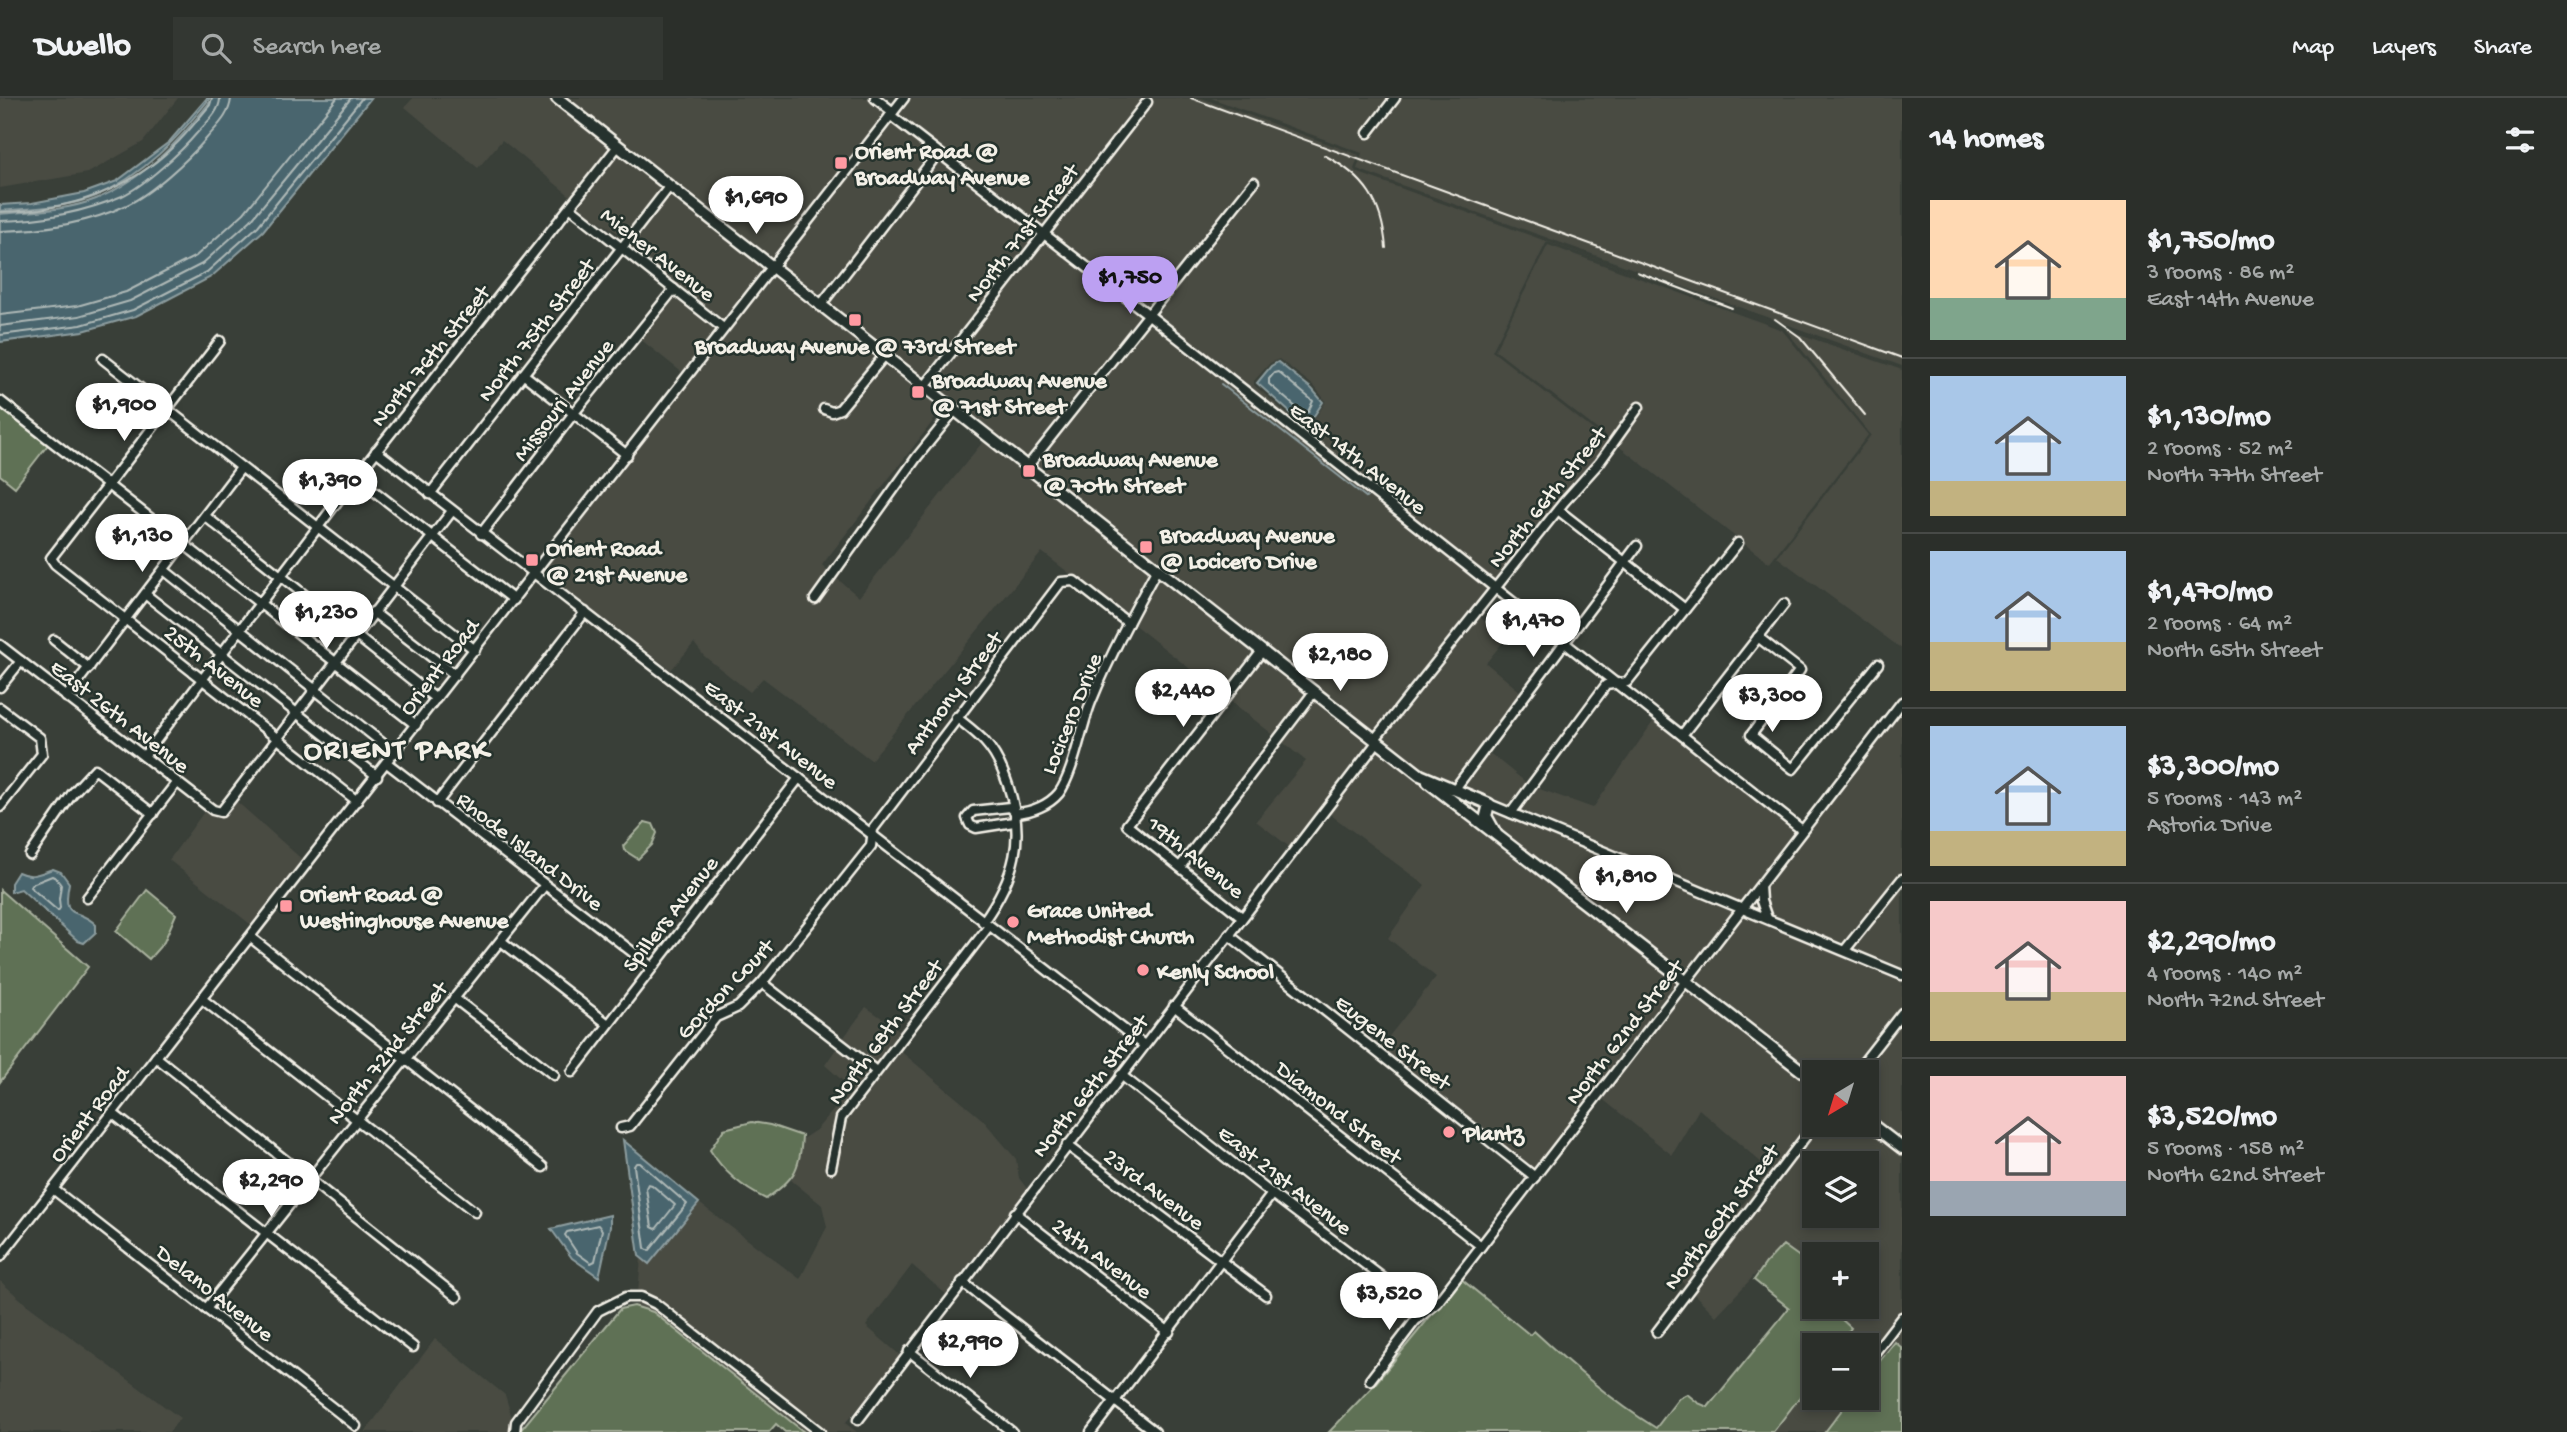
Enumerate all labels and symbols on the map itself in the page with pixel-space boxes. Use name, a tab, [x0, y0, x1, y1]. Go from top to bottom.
place label: Orient Road @ Broadway Avenue	[854, 140, 1031, 193]
marker: Orient Road @ Broadway Avenue	[833, 155, 849, 171]
street label: North 71st Street	[961, 158, 1087, 309]
pin: $1,690	[699, 176, 813, 236]
street label: Miener Avenue	[594, 203, 721, 310]
street label: North 75th Street	[473, 253, 603, 408]
pin: $1,750	[1073, 256, 1187, 316]
street label: North 76th Street	[366, 280, 498, 433]
marker: Broadway Avenue @ 73rd Street	[847, 312, 863, 328]
street label: Missouri Avenue	[508, 334, 622, 468]
place label: Broadway Avenue @ 73rd Street	[694, 335, 1018, 362]
place label: Broadway Avenue @ 71st Street	[931, 369, 1108, 422]
pin: $1,900	[67, 384, 181, 443]
marker: Broadway Avenue @ 71st Street	[910, 384, 926, 400]
street label: East 14th Avenue	[1283, 398, 1432, 522]
street label: North 66th Street	[1483, 421, 1615, 574]
place label: Broadway Avenue @ 70th Street	[1042, 448, 1219, 501]
pin: $1,390	[273, 460, 387, 519]
marker: Broadway Avenue @ 70th Street	[1021, 463, 1037, 479]
pin: $1,130	[85, 514, 199, 574]
place label: Broadway Avenue @ Locicero Drive	[1159, 524, 1336, 577]
place label: Orient Road @ 21st Avenue	[546, 537, 688, 590]
marker: Broadway Avenue @ Locicero Drive	[1138, 539, 1154, 555]
marker: Orient Road @ 21st Avenue	[524, 552, 540, 568]
pin: $1,230	[269, 592, 383, 651]
pin: $1,470	[1476, 600, 1590, 659]
street label: Orient Road	[395, 613, 488, 722]
street label: 25th Avenue	[157, 620, 269, 716]
street label: Anthony Street	[900, 626, 1011, 761]
pin: $2,180	[1283, 634, 1397, 693]
street label: Locicero Drive	[1037, 649, 1110, 779]
street label: East 26th Avenue	[44, 655, 195, 781]
pin: $2,440	[1126, 670, 1240, 729]
pin: $3,300	[1715, 674, 1829, 734]
street label: East 21st Avenue	[697, 675, 843, 797]
district label: ORIENT PARK	[304, 735, 492, 770]
street label: Rhode Island Drive	[450, 787, 609, 919]
street label: 19th Avenue	[1140, 811, 1250, 907]
street label: Spillers Avenue	[618, 851, 726, 979]
pin: $1,810	[1569, 856, 1683, 915]
place label: Orient Road @ Westinghouse Avenue	[299, 883, 509, 936]
marker: Orient Road @ Westinghouse Avenue	[278, 898, 294, 914]
place label: Grace United Methodist Church	[1027, 899, 1195, 952]
marker: Grace United Methodist Church	[1005, 914, 1021, 930]
street label: Gordon Court	[672, 933, 782, 1046]
street label: North 68th Street	[823, 954, 951, 1111]
street label: North 62nd Street	[1561, 954, 1692, 1111]
place label: Kenly School	[1156, 960, 1274, 987]
marker: Kenly School	[1135, 962, 1151, 978]
street label: North 72nd Street	[323, 976, 456, 1131]
street label: Eugene Street	[1329, 990, 1456, 1098]
street label: North 66th Street	[1028, 1009, 1157, 1164]
street label: Diamond Street	[1268, 1055, 1407, 1172]
street label: Orient Road	[45, 1060, 138, 1169]
north arrow	[1802, 1060, 1880, 1138]
street label: East 21st Avenue	[1211, 1121, 1357, 1243]
place label: Plantz	[1461, 1122, 1526, 1149]
marker: Plantz	[1441, 1124, 1457, 1140]
street label: North 60th Street	[1659, 1139, 1787, 1296]
street label: 23rd Avenue	[1097, 1144, 1210, 1238]
pin: $2,290	[214, 1160, 328, 1219]
street label: 24th Avenue	[1045, 1213, 1157, 1307]
street label: Delano Avenue	[148, 1239, 279, 1350]
pin: $3,520	[1332, 1272, 1446, 1332]
pin: $2,990	[913, 1320, 1027, 1380]

